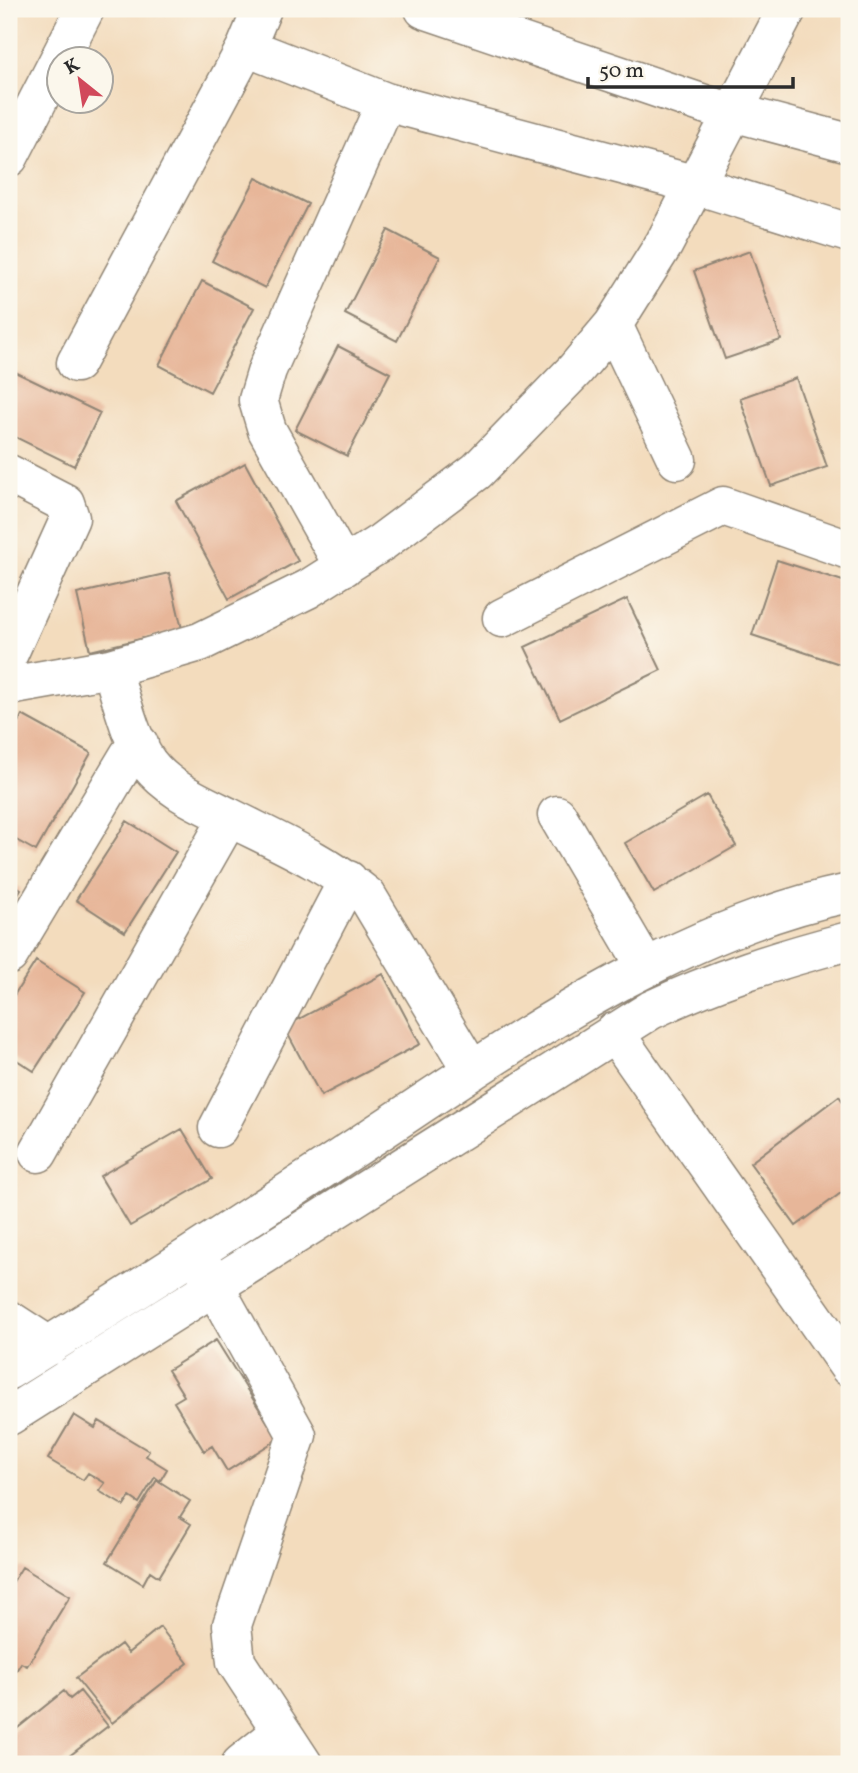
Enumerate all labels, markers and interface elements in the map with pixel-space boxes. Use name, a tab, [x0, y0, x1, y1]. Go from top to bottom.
north arrow	[46, 46, 116, 116]
scale bar	[588, 46, 793, 90]
text: K	[60, 52, 85, 82]
text: 50 m	[599, 57, 644, 86]

